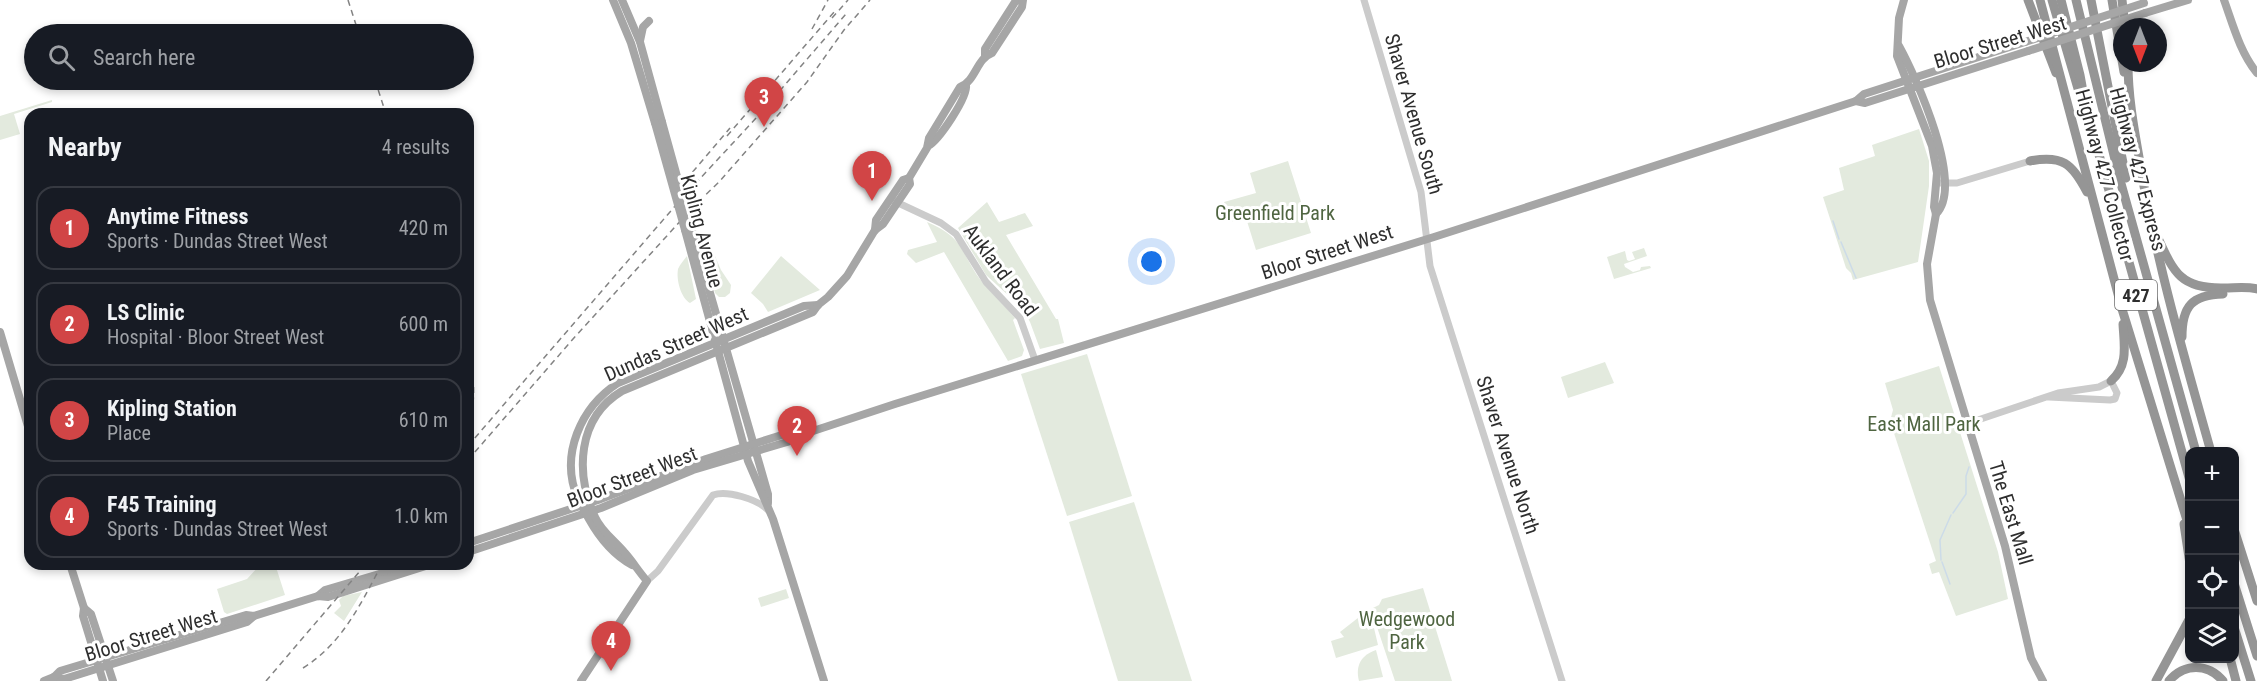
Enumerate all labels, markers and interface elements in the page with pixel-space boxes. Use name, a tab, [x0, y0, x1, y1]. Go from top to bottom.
street label: Bloor Street West	[1931, 10, 2069, 74]
north arrow	[2113, 18, 2167, 72]
search box	[24, 24, 474, 90]
street label: Shaver Avenue South	[1380, 31, 1448, 197]
icon: search	[45, 41, 78, 74]
text: Search here	[93, 45, 195, 70]
pin: 3	[744, 78, 783, 127]
street label: Highway 427 Express	[2105, 85, 2171, 253]
street label: Highway 427 Collector	[2070, 86, 2140, 264]
text: Nearby	[48, 132, 122, 162]
text: 4 results	[382, 135, 450, 159]
pin: 1	[852, 152, 892, 201]
street label: Kipling Avenue	[675, 172, 729, 290]
park label: Greenfield Park	[1215, 201, 1335, 225]
text: Anytime Fitness	[107, 204, 249, 229]
text: 1	[64, 216, 75, 240]
text: 420 m	[399, 216, 448, 240]
street label: Aukland Road	[959, 219, 1043, 321]
street label: Bloor Street West	[1258, 219, 1396, 285]
text: Sports · Dundas Street West	[107, 229, 328, 253]
your location	[1137, 247, 1166, 276]
road number: 427	[2115, 280, 2157, 310]
text: LS Clinic	[107, 300, 185, 325]
street label: Dundas Street West	[600, 302, 752, 386]
text: 2	[64, 312, 75, 336]
text: 600 m	[399, 312, 448, 336]
text: Hospital · Bloor Street West	[107, 325, 324, 349]
street label: Shaver Avenue North	[1471, 373, 1545, 537]
text: Kipling Station	[107, 396, 237, 421]
pin: 2	[778, 406, 816, 456]
text: 3	[64, 408, 75, 432]
text: 610 m	[399, 408, 448, 432]
park label: East Mall Park	[1867, 412, 1981, 436]
text: Place	[107, 421, 151, 445]
street label: Bloor Street West	[564, 441, 700, 513]
map controls	[2185, 447, 2239, 663]
button: +	[2185, 447, 2239, 501]
street label: The East Mall	[1984, 458, 2038, 568]
text: F45 Training	[107, 492, 217, 517]
button: −	[2185, 501, 2239, 555]
text: 4	[64, 504, 75, 528]
text: 1.0 km	[394, 504, 448, 528]
text: Sports · Dundas Street West	[107, 517, 328, 541]
button: locate	[2185, 555, 2239, 609]
street label: Bloor Street West	[82, 603, 220, 667]
park label: Wedgewood Park	[1359, 607, 1455, 654]
button: layers	[2185, 609, 2239, 663]
pin: 4	[592, 622, 630, 671]

